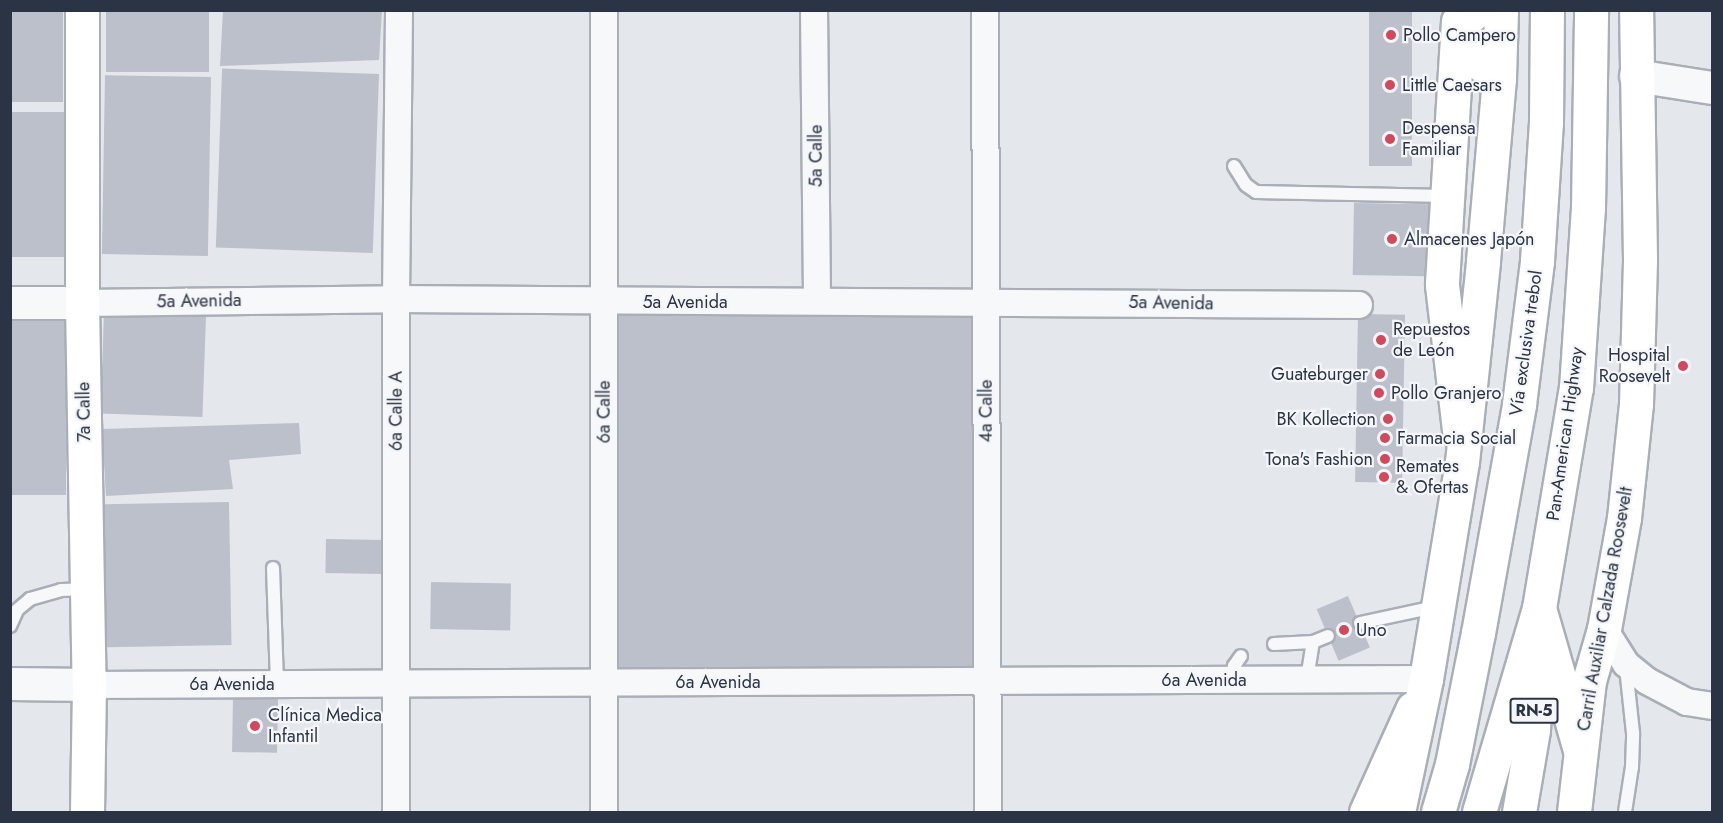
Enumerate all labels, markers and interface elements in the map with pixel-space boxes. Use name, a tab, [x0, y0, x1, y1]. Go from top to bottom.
place label: Pollo Campero	[1403, 24, 1516, 46]
marker: Pollo Campero	[1384, 28, 1398, 42]
place label: Little Caesars	[1402, 74, 1502, 96]
marker: Little Caesars	[1383, 78, 1397, 92]
place label: Despensa Familiar	[1402, 118, 1476, 160]
street label: 5a Calle	[805, 125, 827, 187]
marker: Despensa Familiar	[1383, 132, 1397, 146]
place label: Almacenes Japón	[1404, 228, 1534, 250]
marker: Almacenes Japón	[1385, 232, 1399, 246]
street label: Vía exclusiva trebol	[1505, 269, 1547, 417]
street label: 5a Avenida	[156, 289, 242, 313]
street label: 5a Avenida	[642, 291, 728, 313]
street label: 5a Avenida	[1128, 291, 1214, 315]
place label: Repuestos de León	[1393, 319, 1470, 362]
marker: Repuestos de León	[1374, 333, 1388, 347]
place label: Hospital Roosevelt	[1599, 345, 1670, 388]
street label: Pan-American Highway	[1542, 346, 1588, 522]
marker: Hospital Roosevelt	[1674, 357, 1692, 375]
place label: Guateburger	[1271, 363, 1368, 385]
marker: Guateburger	[1373, 367, 1387, 381]
street label: 6a Calle A	[385, 371, 407, 451]
street label: 4a Calle	[975, 379, 997, 443]
street label: 6a Calle	[593, 381, 615, 443]
street label: 7a Calle	[73, 382, 95, 442]
place label: Pollo Granjero	[1391, 382, 1501, 404]
marker: Pollo Granjero	[1372, 386, 1386, 400]
place label: BK Kollection	[1276, 408, 1376, 430]
marker: BK Kollection	[1381, 412, 1395, 426]
place label: Farmacia Social	[1397, 427, 1516, 449]
marker: Farmacia Social	[1378, 431, 1392, 445]
place label: Tona's Fashion	[1265, 448, 1373, 470]
marker: Tona's Fashion	[1378, 452, 1392, 466]
place label: Remates & Ofertas	[1396, 456, 1469, 498]
marker: Remates & Ofertas	[1377, 470, 1391, 484]
street label: Carril Auxiliar Calzada Roosevelt	[1573, 485, 1637, 733]
place label: Uno	[1356, 619, 1387, 641]
marker: Uno	[1337, 623, 1351, 637]
street label: 6a Avenida	[1161, 669, 1247, 691]
street label: 6a Avenida	[675, 671, 761, 693]
street label: 6a Avenida	[189, 673, 275, 695]
road number: RN-5	[1508, 698, 1559, 724]
place label: Clínica Medica Infantil	[268, 705, 382, 748]
marker: Clínica Medica Infantil	[246, 717, 264, 735]

